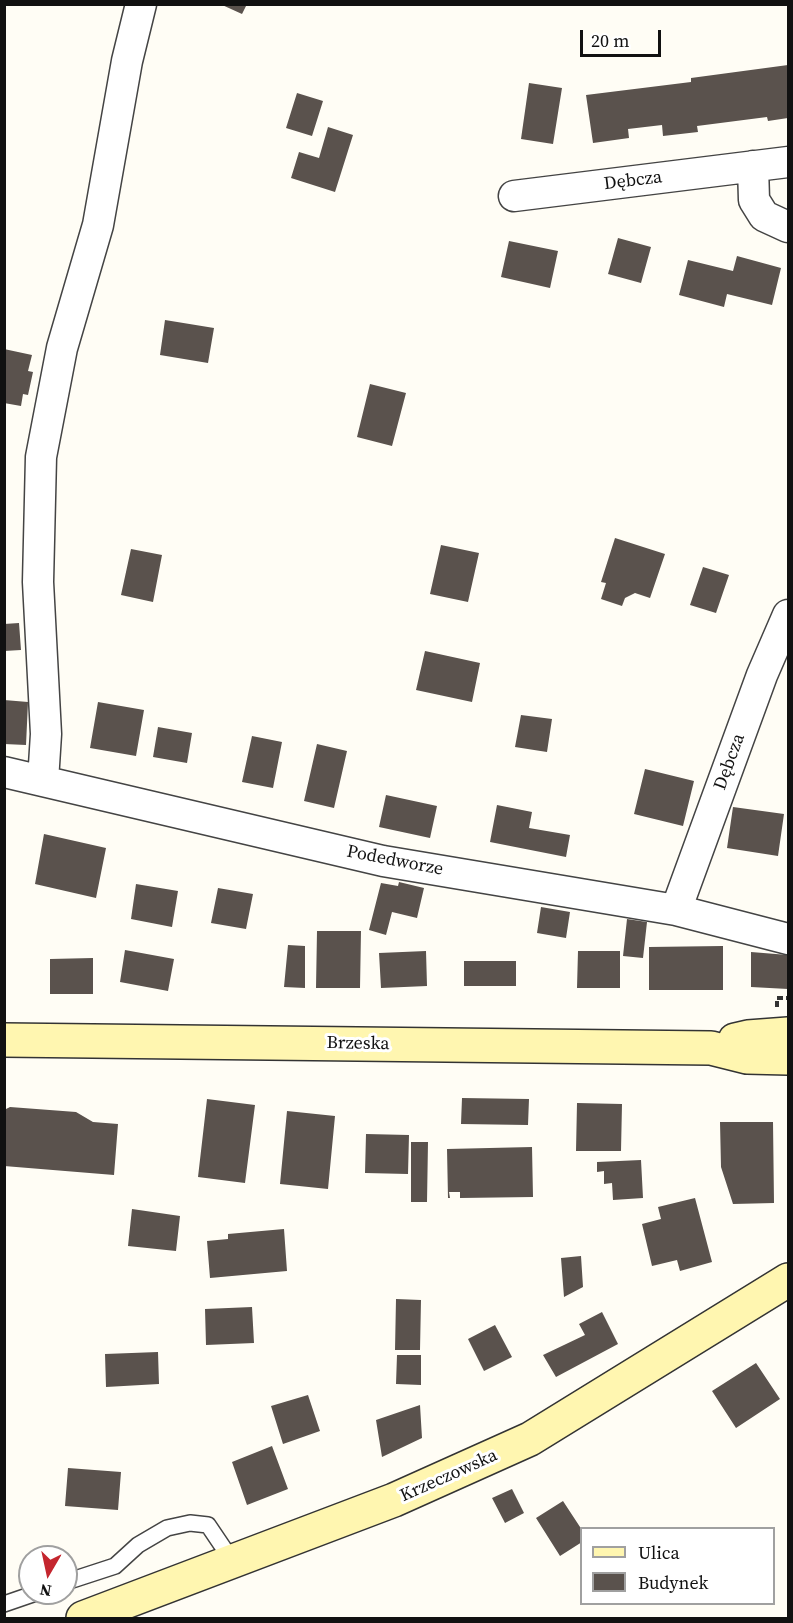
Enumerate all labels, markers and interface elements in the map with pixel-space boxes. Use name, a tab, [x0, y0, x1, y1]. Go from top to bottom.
scale bar	[583, 18, 664, 56]
text: 20 m	[591, 28, 629, 53]
street label: Dębcza	[603, 167, 663, 195]
street label: Dębcza	[710, 731, 750, 793]
street label: Podedworze	[345, 841, 445, 881]
street label: Brzeska	[326, 1033, 390, 1055]
street label: Krzeczowska	[397, 1445, 501, 1507]
legend	[580, 1527, 775, 1605]
text: Ulica	[638, 1540, 680, 1565]
north arrow	[18, 1545, 78, 1605]
text: Budynek	[638, 1570, 708, 1595]
text: N	[38, 1579, 53, 1603]

